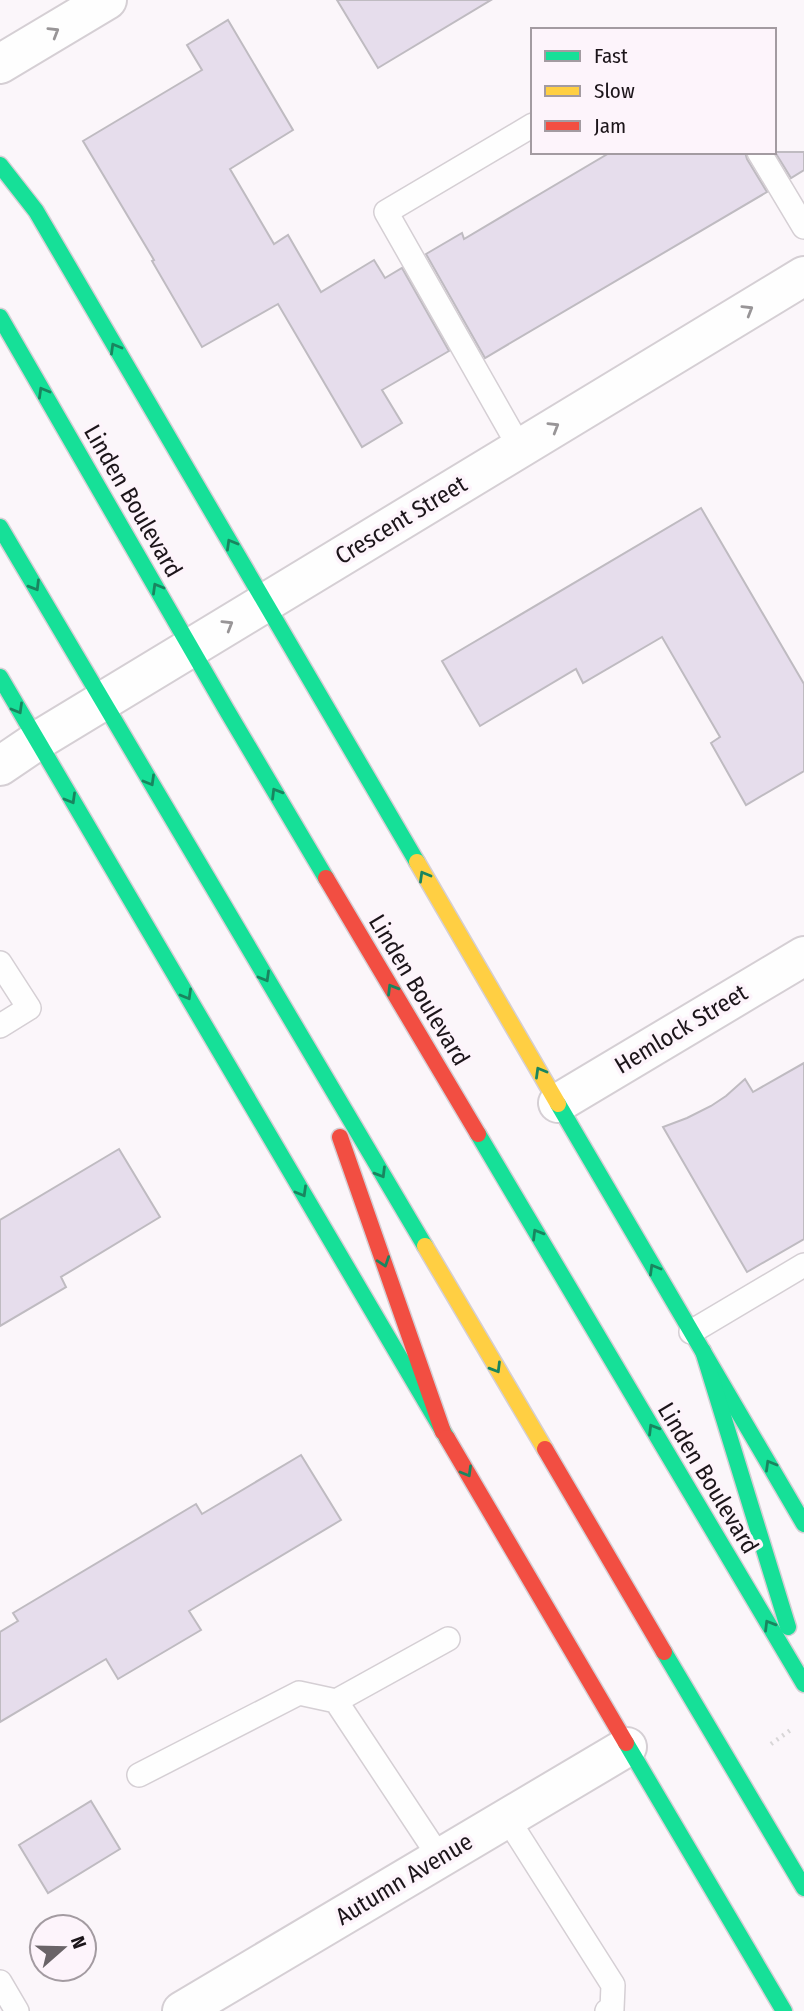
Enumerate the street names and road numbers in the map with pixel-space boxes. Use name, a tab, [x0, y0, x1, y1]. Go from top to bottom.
street label: Linden Boulevard	[78, 420, 188, 582]
street label: Crescent Street	[330, 470, 472, 570]
street label: Linden Boulevard	[363, 909, 475, 1071]
street label: Hemlock Street	[610, 978, 753, 1080]
street label: Linden Boulevard	[652, 1397, 764, 1559]
street label: Autumn Avenue	[331, 1827, 477, 1931]

